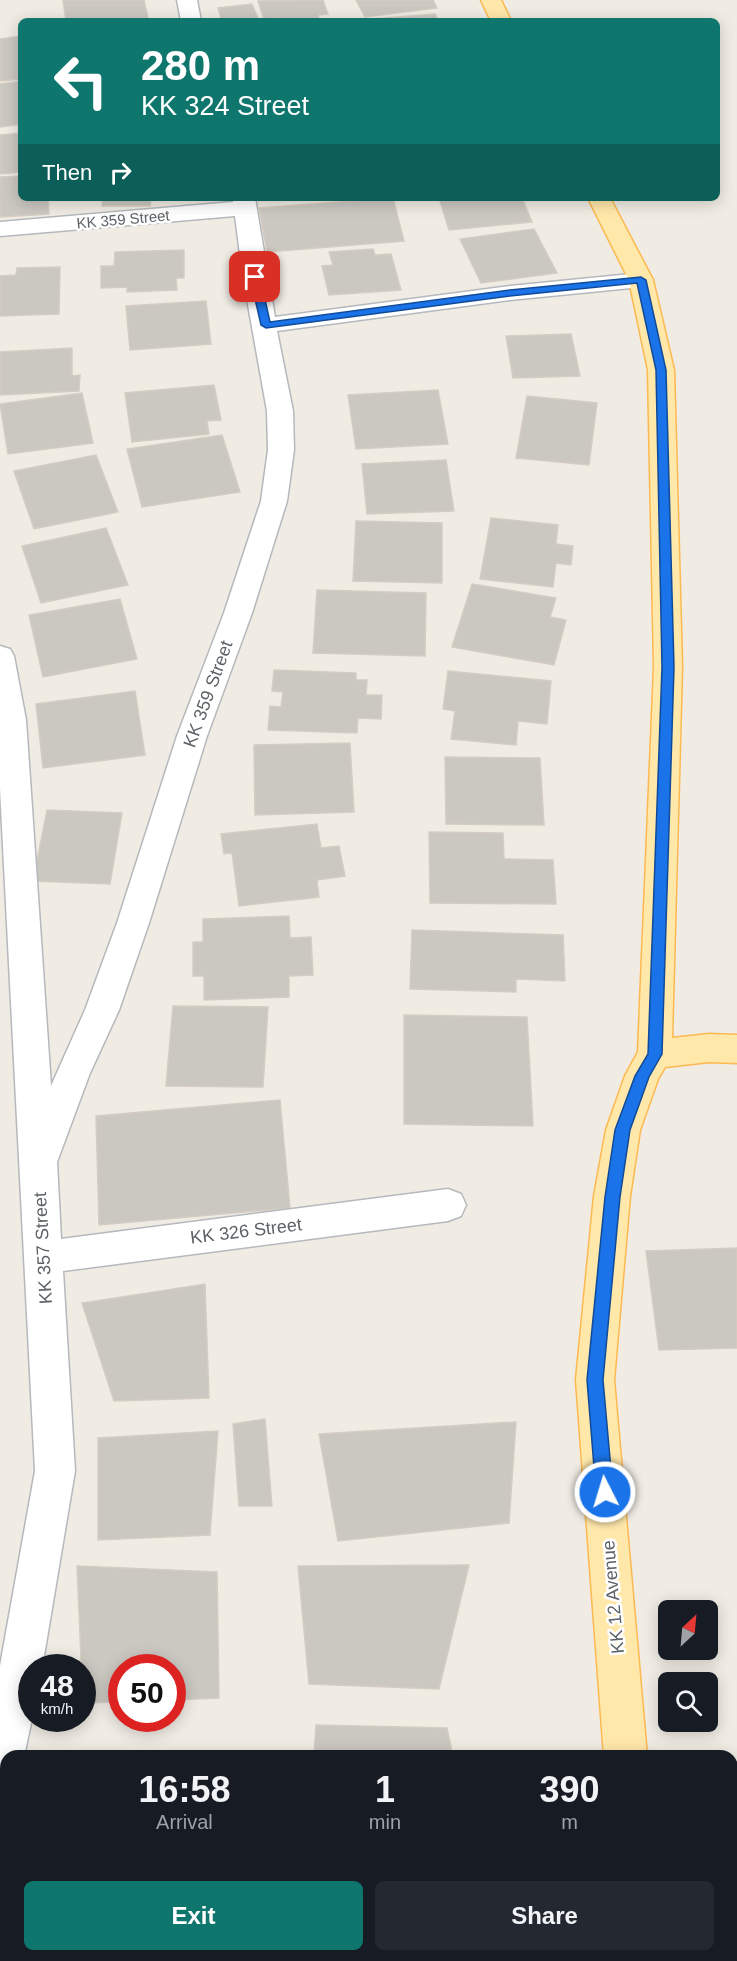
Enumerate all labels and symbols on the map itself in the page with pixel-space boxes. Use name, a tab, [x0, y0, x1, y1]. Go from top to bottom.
street label: KK 359 Street	[76, 206, 171, 232]
pin	[229, 251, 280, 302]
street label: KK 359 Street	[179, 638, 237, 750]
street label: KK 357 Street	[30, 1192, 56, 1304]
street label: KK 326 Street	[189, 1214, 303, 1248]
position arrow	[573, 1460, 637, 1524]
street label: KK 12 Avenue	[598, 1539, 628, 1655]
north arrow	[658, 1600, 718, 1660]
speed limit sign: 50	[108, 1654, 186, 1732]

